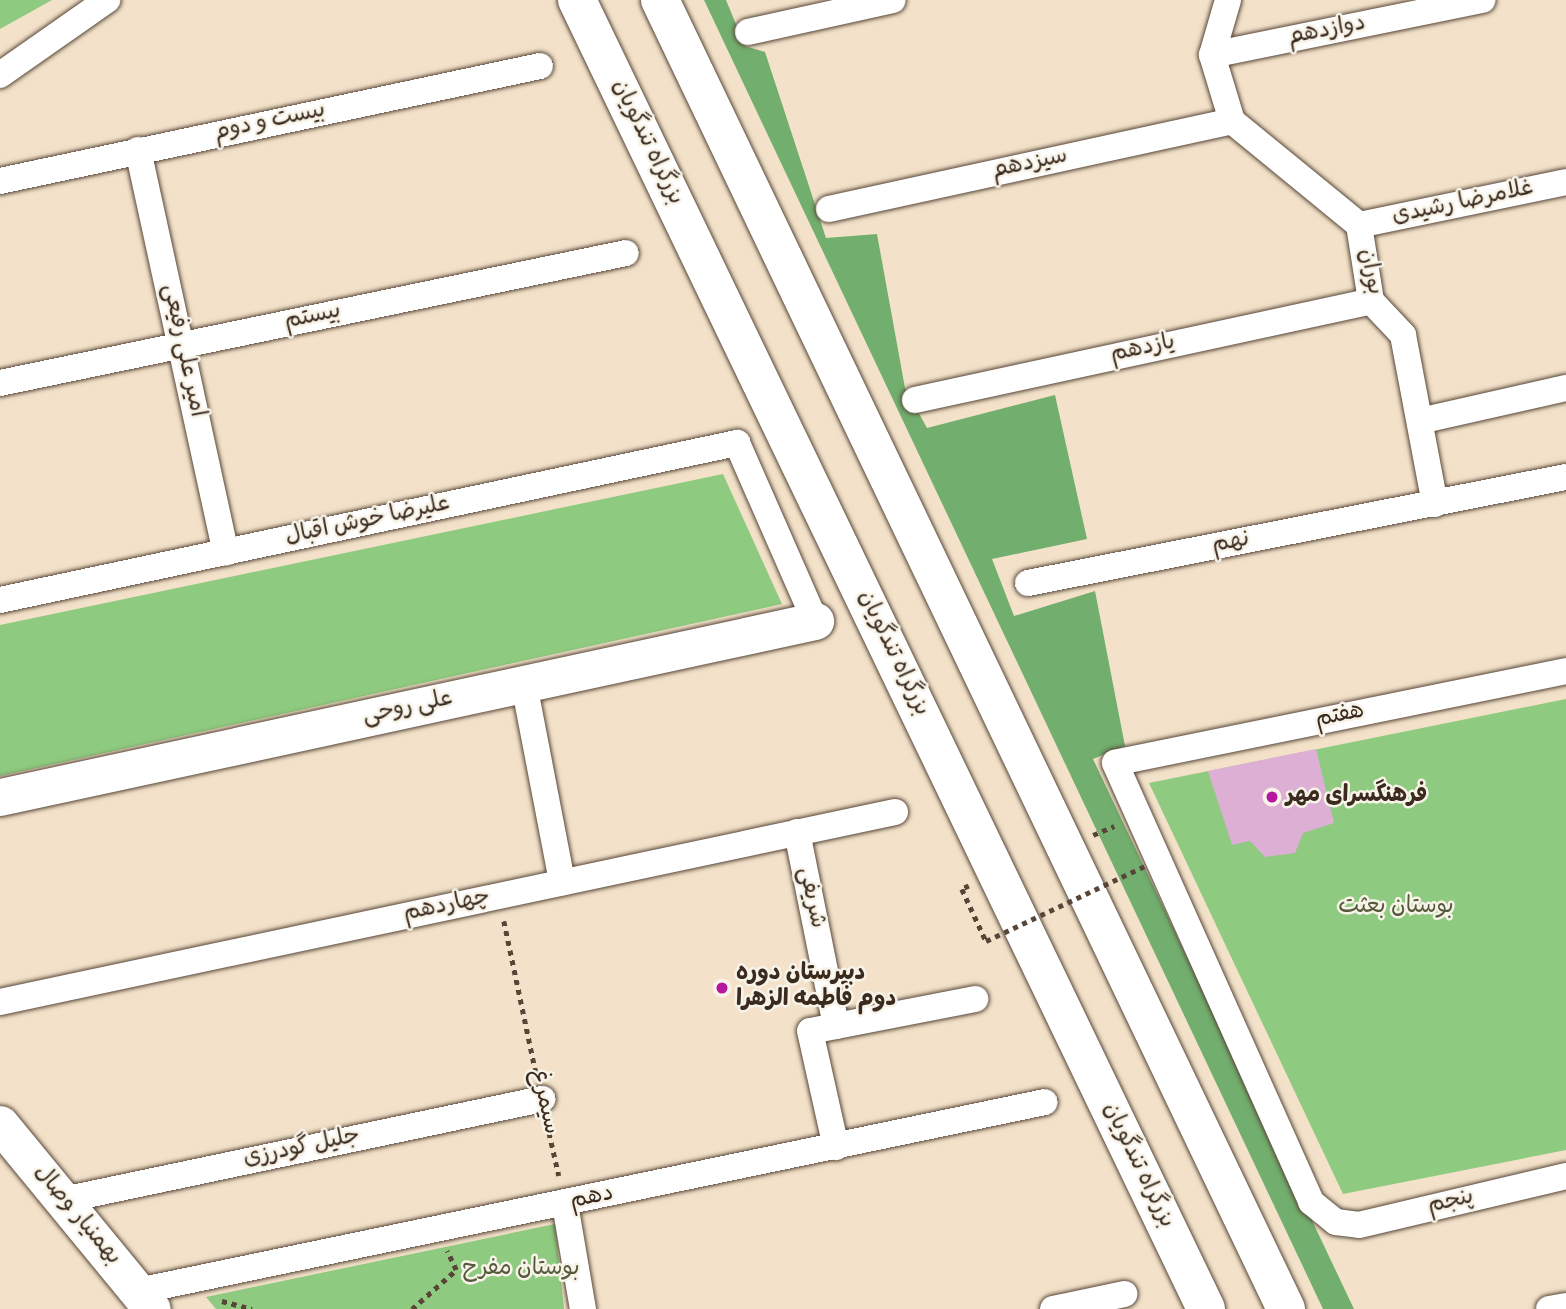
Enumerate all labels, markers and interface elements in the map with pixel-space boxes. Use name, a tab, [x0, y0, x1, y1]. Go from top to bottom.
street label: دوازدهم	[1286, 11, 1368, 53]
street label: بزرگراه تندگویان	[604, 76, 688, 210]
street label: بیست و دوم	[212, 98, 328, 148]
street label: سیزدهم	[990, 144, 1070, 186]
street label: غلامرضا رشیدی	[1390, 176, 1536, 232]
street label: بوران	[1351, 247, 1387, 297]
street label: امیر علی رفیعی	[154, 282, 210, 420]
street label: بیستم	[282, 299, 344, 337]
street label: یازدهم	[1108, 330, 1178, 370]
street label: علیرضا خوش اقبال	[283, 491, 453, 553]
street label: نهم	[1210, 527, 1252, 561]
street label: بزرگراه تندگویان	[850, 587, 934, 721]
street label: علی روحی	[360, 686, 456, 732]
street label: هفتم	[1313, 698, 1367, 736]
place label: فرهنگسرای مهر	[1286, 783, 1427, 811]
marker: فرهنگسرای مهر	[1264, 789, 1280, 805]
street label: شریفی	[790, 865, 830, 931]
street label: چهاردهم	[401, 884, 493, 930]
park label: بوستان بعثت	[1338, 894, 1454, 922]
place label: دبیرستان دوره دوم فاطمه الزهرا	[736, 961, 896, 1015]
marker: دبیرستان دوره دوم فاطمه الزهرا	[714, 980, 730, 996]
street label: سیمرغ	[523, 1067, 563, 1137]
street label: بزرگراه تندگویان	[1095, 1099, 1179, 1233]
street label: جلیل گودرزی	[241, 1123, 363, 1175]
street label: بهمنیار وصال	[26, 1160, 126, 1272]
street label: دهم	[568, 1181, 616, 1217]
street label: پنجم	[1425, 1184, 1477, 1222]
park label: بوستان مفرح	[462, 1256, 580, 1284]

